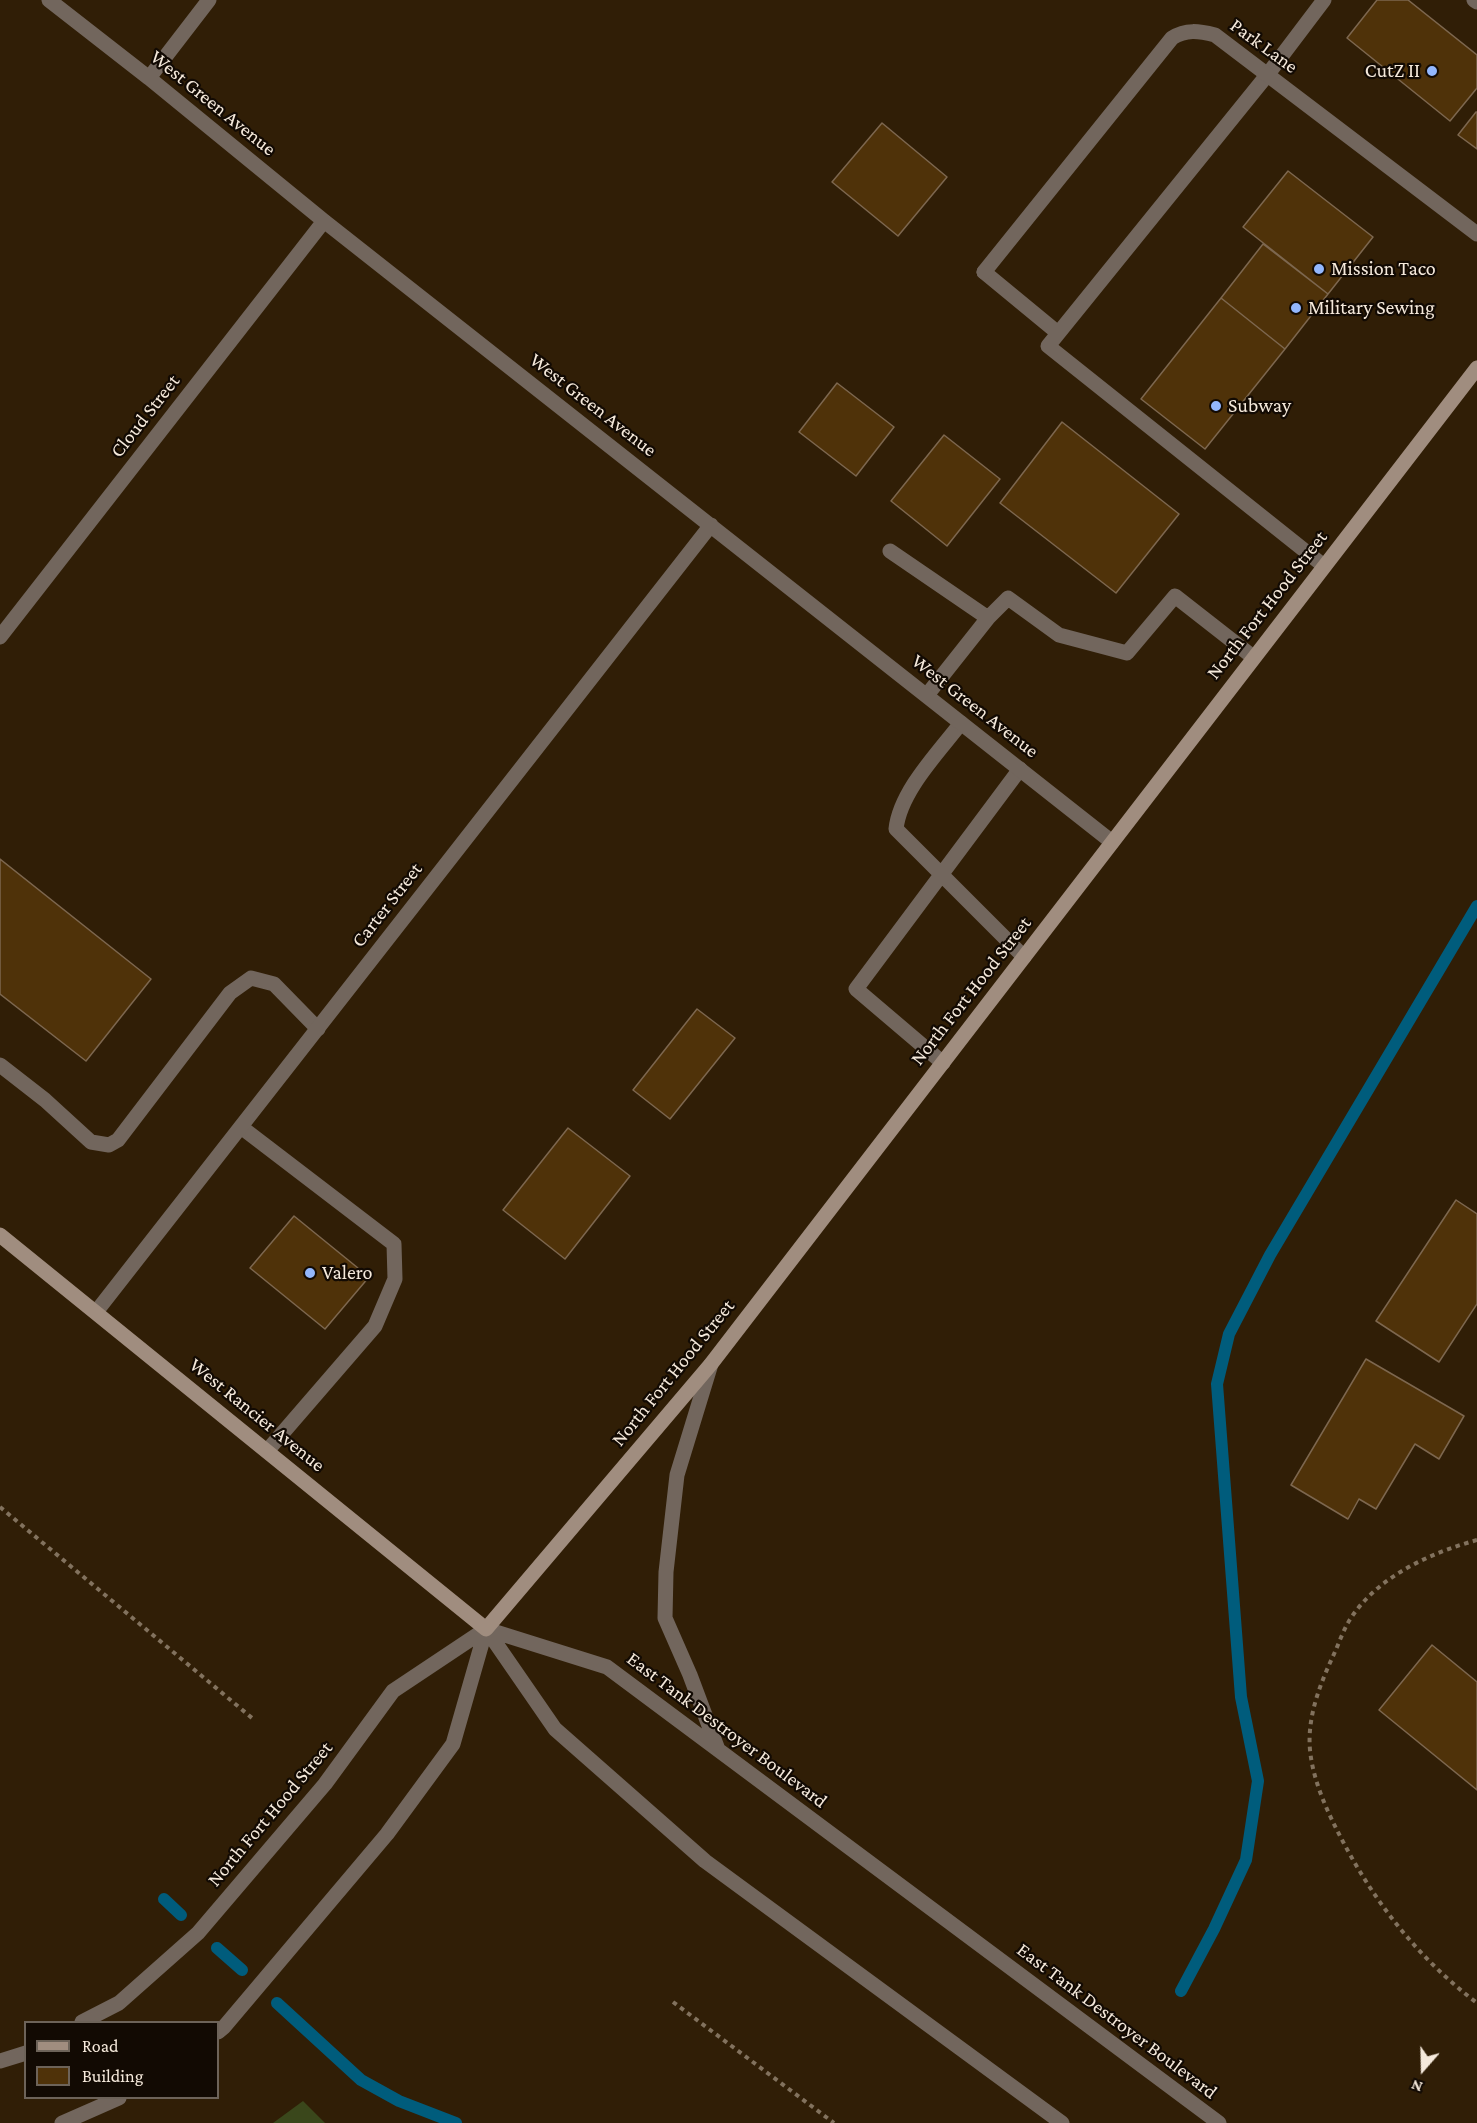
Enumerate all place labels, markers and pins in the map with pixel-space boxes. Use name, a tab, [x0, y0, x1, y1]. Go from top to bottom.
place label: CutZ II	[1365, 59, 1420, 83]
marker: CutZ II	[1425, 64, 1439, 78]
place label: Mission Taco	[1331, 257, 1436, 281]
marker: Mission Taco	[1312, 262, 1326, 276]
place label: Military Sewing	[1308, 296, 1435, 320]
marker: Military Sewing	[1289, 301, 1303, 315]
place label: Subway	[1228, 394, 1291, 418]
marker: Subway	[1209, 399, 1223, 413]
place label: Valero	[322, 1261, 372, 1285]
marker: Valero	[303, 1266, 317, 1280]

